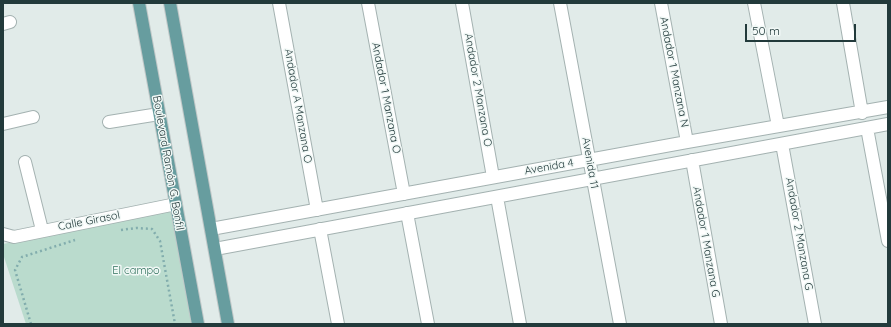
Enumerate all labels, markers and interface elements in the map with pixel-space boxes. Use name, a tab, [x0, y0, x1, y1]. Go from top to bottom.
street label: Andador 1 Manzana N	[657, 16, 691, 128]
scale bar	[747, 16, 858, 42]
text: 50 m	[752, 23, 780, 38]
street label: Andador 2 Manzana O	[462, 32, 494, 148]
street label: Andador 1 Manzana O	[369, 41, 403, 155]
street label: Andador A Manzana O	[281, 48, 315, 164]
street label: Boulevard Ramón G. Bonfil	[150, 95, 186, 231]
street label: Avenida 11	[579, 136, 601, 190]
street label: Avenida 4	[523, 156, 575, 178]
street label: Andador 2 Manzana G	[783, 177, 815, 291]
street label: Andador 1 Manzana G	[690, 186, 722, 298]
street label: Calle Girasol	[57, 208, 121, 234]
park label: El campo	[112, 264, 160, 278]

